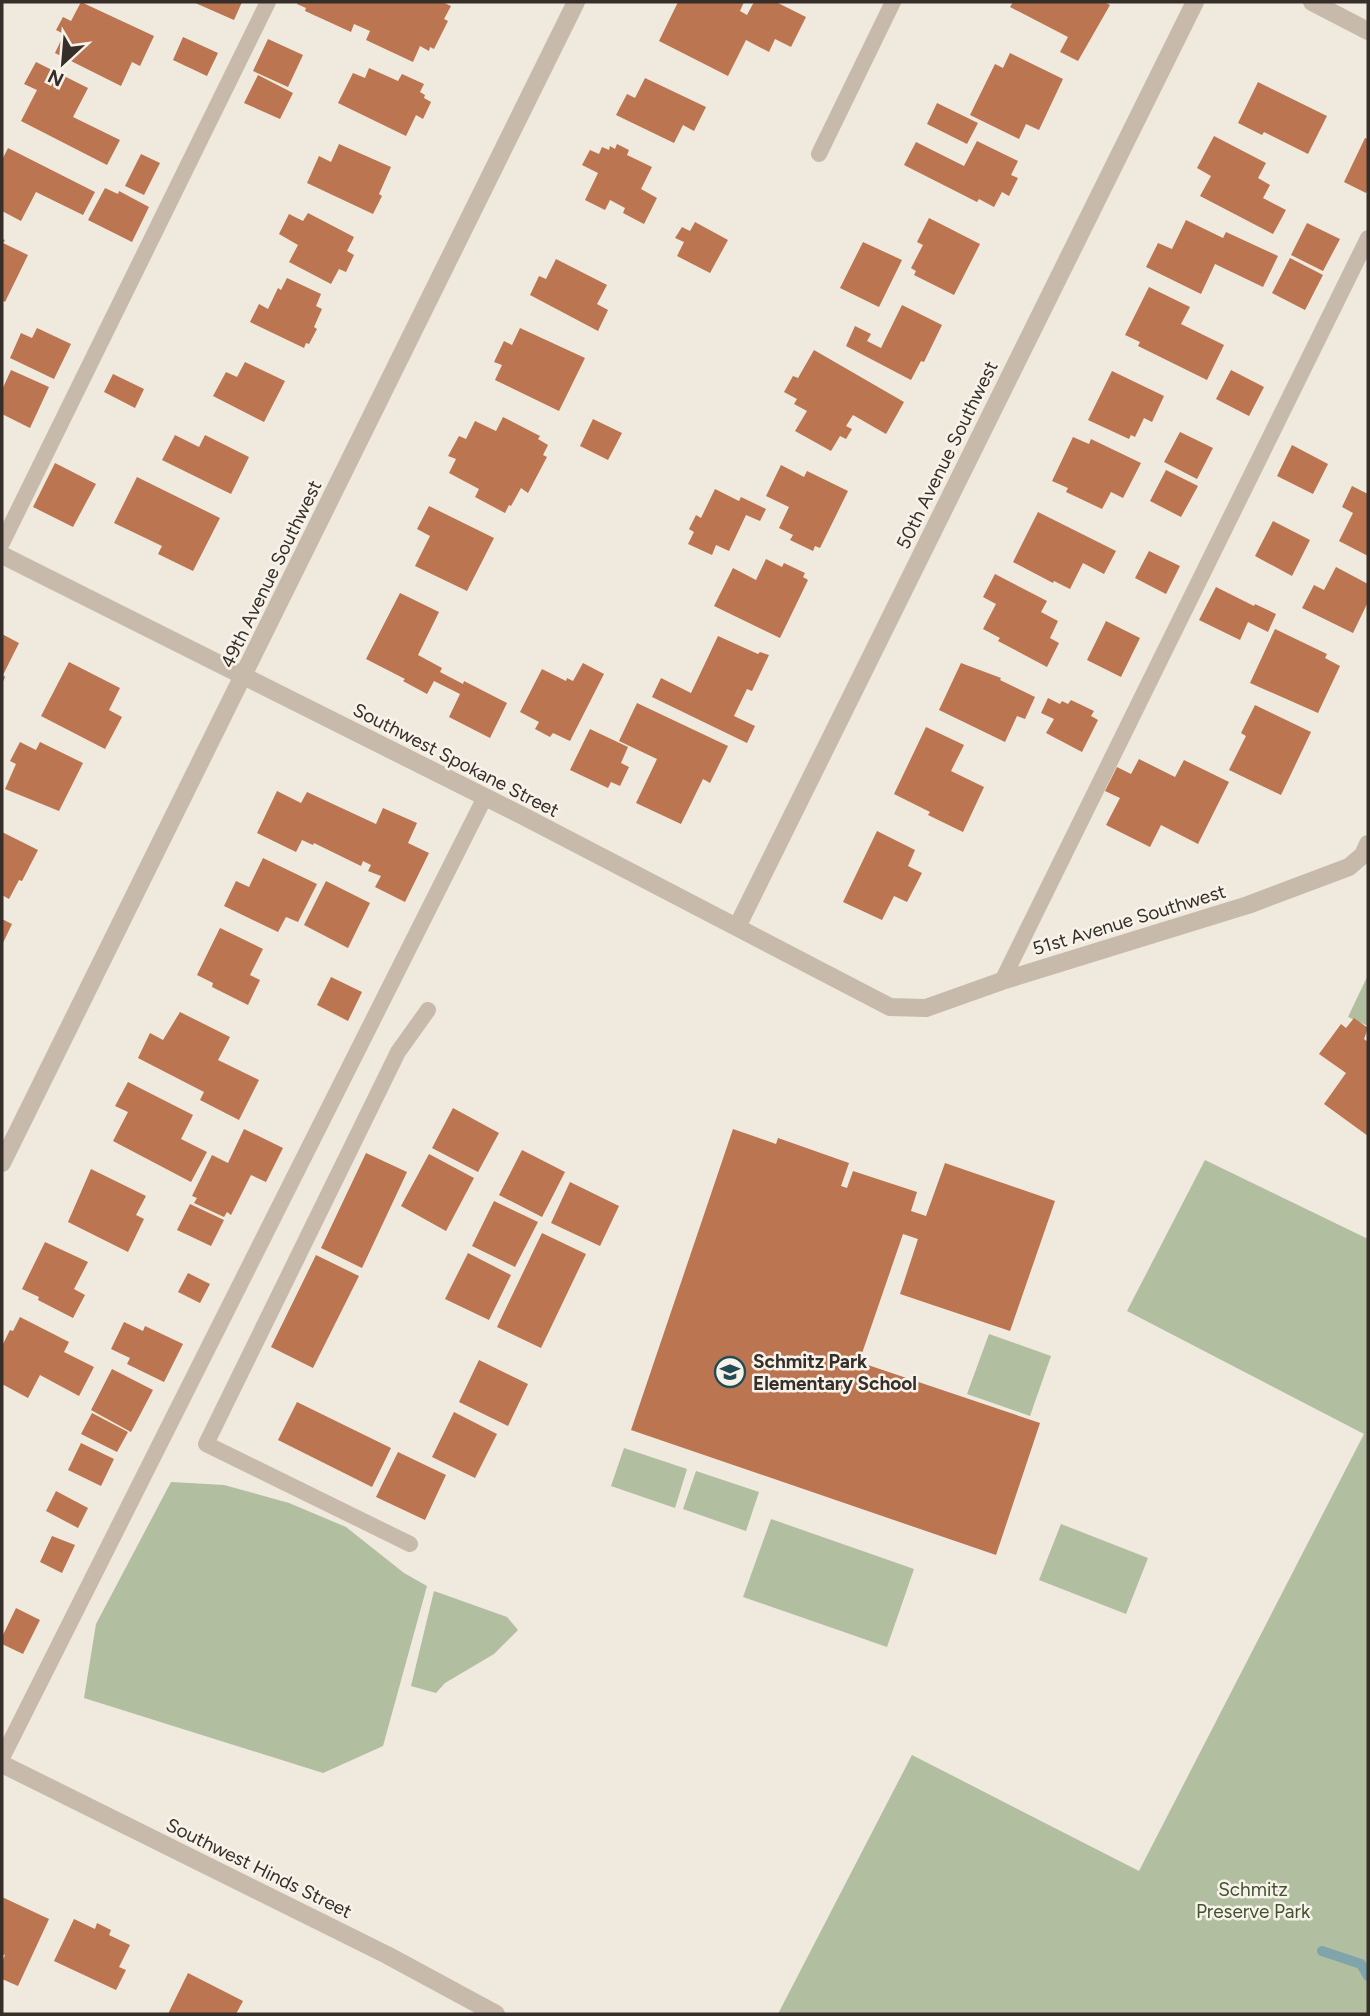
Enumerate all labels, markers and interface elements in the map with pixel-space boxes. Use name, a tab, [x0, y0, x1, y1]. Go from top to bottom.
north arrow	[28, 28, 98, 98]
text: N	[44, 64, 67, 91]
street label: 50th Avenue Southwest	[891, 357, 1003, 553]
street label: 49th Avenue Southwest	[216, 476, 326, 672]
street label: Southwest Spokane Street	[349, 698, 563, 822]
street label: 51st Avenue Southwest	[1030, 880, 1228, 960]
place label: Schmitz Park Elementary School	[753, 1350, 917, 1395]
school or university icon: Schmitz Park Elementary School	[713, 1355, 747, 1389]
street label: Southwest Hinds Street	[162, 1813, 356, 1923]
park label: Schmitz Preserve Park	[1196, 1878, 1311, 1923]

